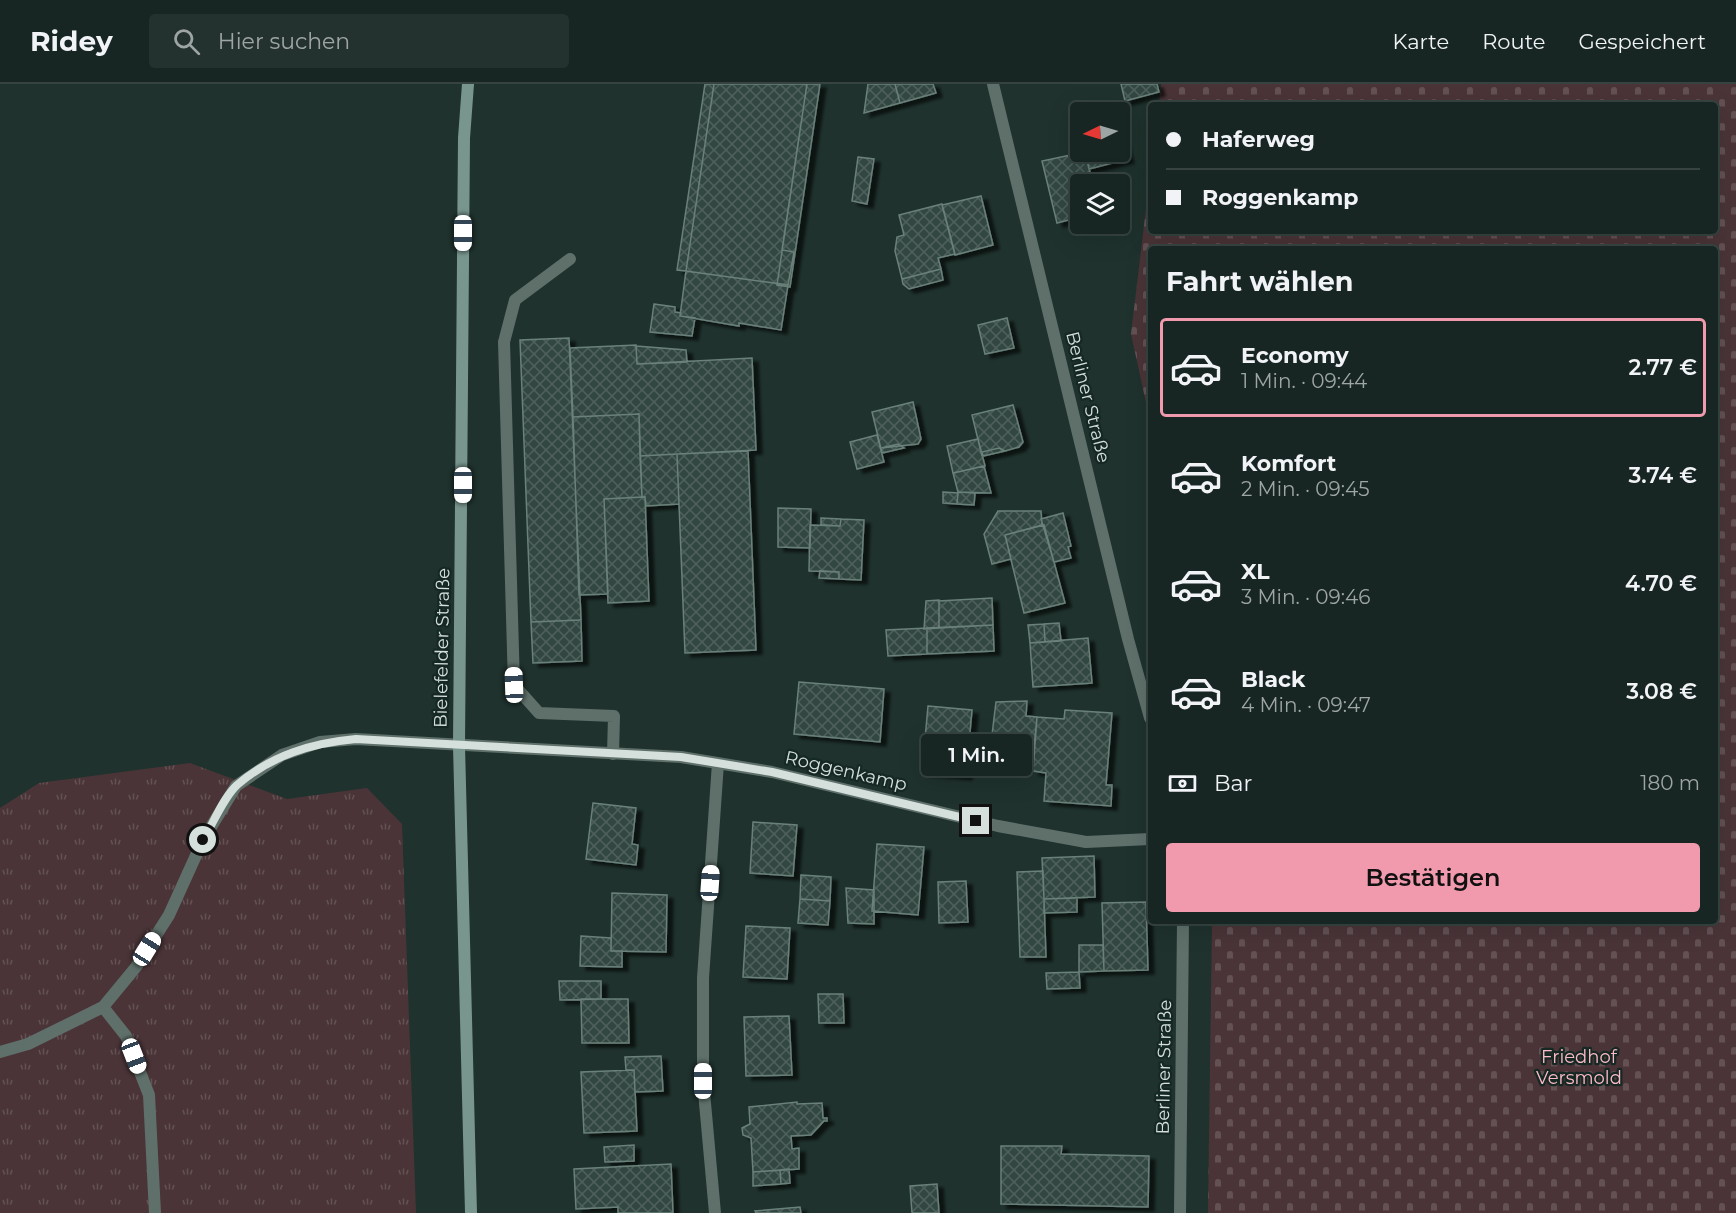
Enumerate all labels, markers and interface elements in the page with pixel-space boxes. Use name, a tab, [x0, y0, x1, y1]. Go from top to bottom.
search box	[149, 14, 569, 68]
text: Ridey	[30, 24, 113, 58]
icon: search	[170, 25, 203, 58]
text: Hier suchen	[218, 28, 350, 55]
text: Karte	[1393, 29, 1449, 54]
text: Route	[1482, 29, 1545, 54]
text: Gespeichert	[1578, 29, 1706, 54]
north arrow	[1070, 102, 1130, 162]
map controls	[1070, 102, 1130, 234]
text: Haferweg	[1202, 126, 1315, 153]
button: layers	[1070, 174, 1130, 234]
text: Roggenkamp	[1202, 184, 1359, 211]
car	[454, 215, 472, 251]
text: Fahrt wählen	[1166, 265, 1353, 298]
street label: Berliner Straße	[1061, 329, 1115, 465]
icon: car	[1169, 341, 1223, 395]
text: Economy	[1241, 342, 1349, 369]
text: 2.77 €	[1628, 354, 1697, 381]
text: 1 Min. · 09:44	[1241, 369, 1367, 393]
icon: car	[1169, 449, 1223, 503]
text: Komfort	[1241, 450, 1336, 477]
text: 3.74 €	[1629, 462, 1697, 489]
car	[454, 467, 472, 503]
text: 2 Min. · 09:45	[1241, 477, 1370, 501]
icon: car	[1169, 557, 1223, 611]
text: XL	[1241, 558, 1270, 585]
street label: Bielefelder Straße	[430, 568, 454, 728]
text: 4.70 €	[1625, 570, 1697, 597]
text: 3 Min. · 09:46	[1241, 585, 1370, 609]
icon: car	[1169, 665, 1223, 719]
text: Black	[1241, 666, 1305, 693]
car	[504, 667, 524, 703]
text: 3.08 €	[1626, 678, 1697, 705]
text: 4 Min. · 09:47	[1241, 693, 1371, 717]
callout: 1 Min.	[920, 734, 1032, 776]
text: 1 Min.	[948, 743, 1005, 767]
street label: Roggenkamp	[783, 746, 909, 796]
icon: cash	[1166, 767, 1199, 800]
text: Bar	[1214, 770, 1252, 797]
text: 180 m	[1640, 771, 1700, 795]
route end	[962, 807, 989, 834]
route start	[189, 826, 216, 853]
button: Bestätigen	[1166, 843, 1700, 912]
car	[700, 864, 720, 902]
car	[130, 929, 164, 969]
street label: Berliner Straße	[1152, 999, 1176, 1134]
car	[119, 1036, 149, 1076]
park label: Friedhof Versmold	[1536, 1046, 1622, 1089]
car	[694, 1063, 712, 1099]

